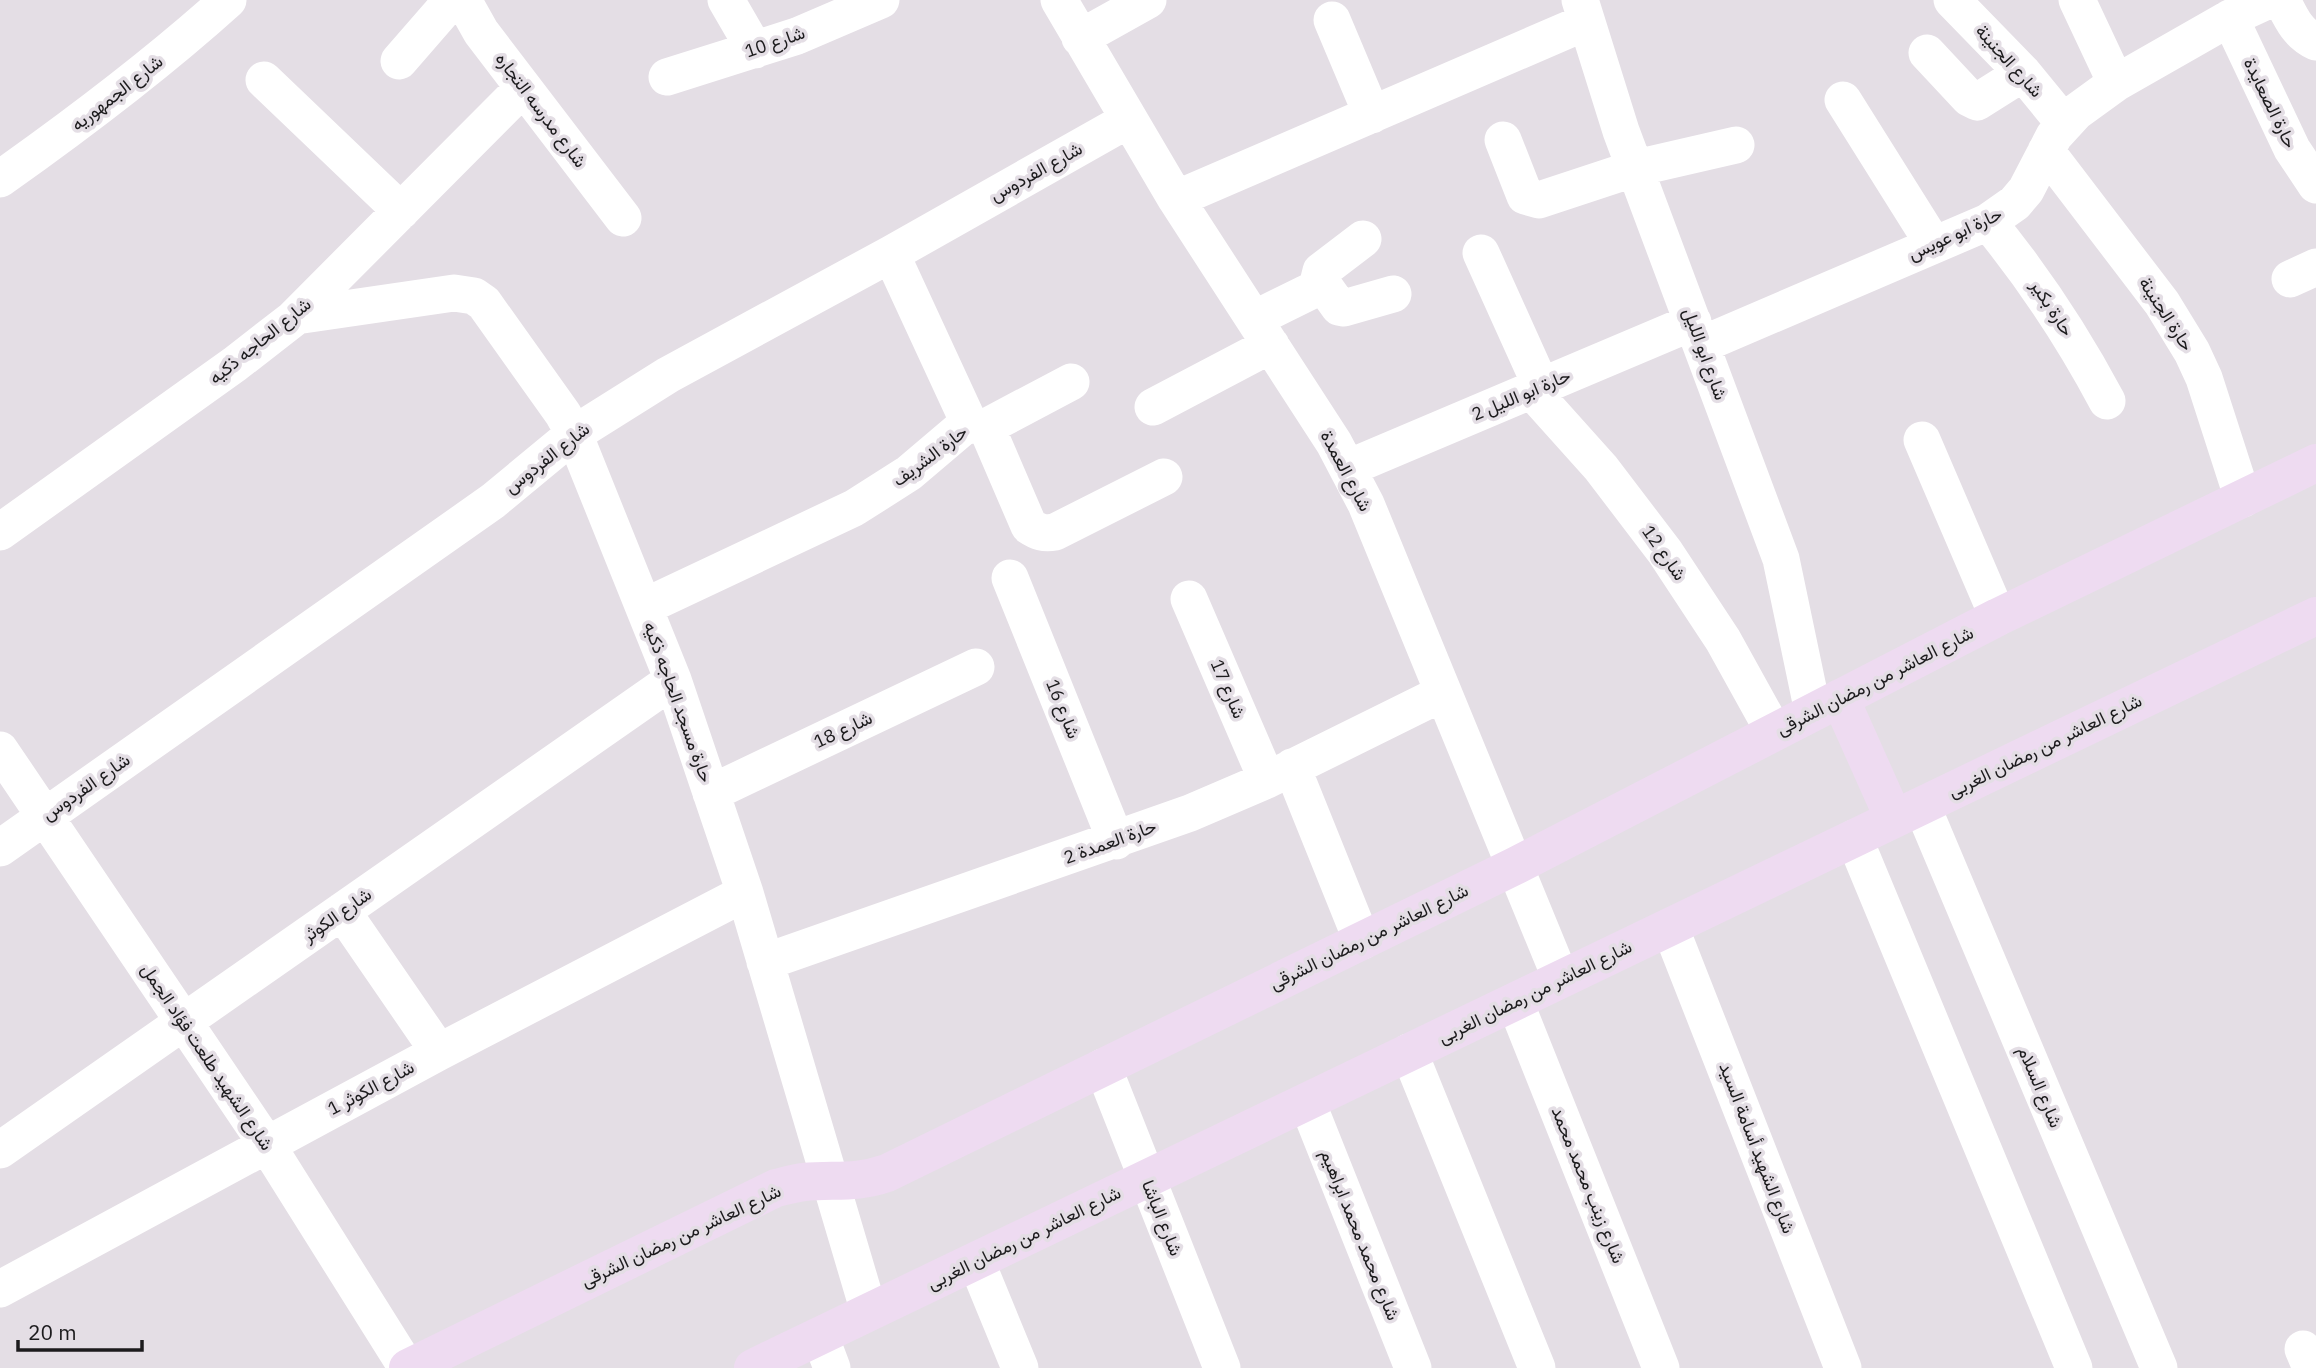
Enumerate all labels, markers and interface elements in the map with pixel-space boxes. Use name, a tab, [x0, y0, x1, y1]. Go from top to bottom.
street label: شارع الجنينة	[1970, 19, 2048, 103]
street label: شارع 10	[742, 21, 808, 63]
street label: شارع مدرسه التجاره	[490, 48, 592, 172]
street label: شارع الجمهوريه	[66, 50, 168, 136]
street label: حارة الصعايدة	[2239, 54, 2302, 152]
street label: شارع الفردوس	[985, 137, 1087, 207]
street label: حارة ابو عويس	[1904, 202, 2005, 265]
street label: حارة الجنينة	[2134, 272, 2199, 355]
street label: حارة بكير	[2025, 274, 2079, 340]
street label: شارع الحاجه ذكيه	[204, 292, 316, 390]
street label: شارع ابو الليل	[1677, 305, 1733, 403]
street label: حارة ابو الليل 2	[1468, 363, 1574, 426]
street label: شارع الفردوس	[499, 417, 595, 499]
street label: حارة الشريف	[888, 420, 972, 491]
street label: شارع العمدة	[1315, 426, 1377, 516]
street label: شارع 12	[1636, 521, 1692, 585]
street label: حارة مسجد الحاجه ذكيه	[639, 618, 718, 785]
street label: شارع العاشر من رمضان الشرقى	[1772, 621, 1978, 741]
street label: شارع 17	[1205, 656, 1251, 722]
street label: شارع 16	[1040, 676, 1086, 742]
street label: شارع العاشر من رمضان الغربى	[1944, 689, 2146, 803]
street label: شارع 18	[810, 706, 876, 754]
street label: شارع الفردوس	[37, 748, 135, 826]
street label: حارة العمدة 2	[1060, 814, 1159, 869]
street label: شارع العاشر من رمضان الشرقى	[1266, 878, 1472, 996]
street label: شارع الكوثر	[297, 882, 376, 948]
street label: شارع العاشر من رمضان الغربى	[1434, 935, 1636, 1049]
street label: شارع الشهيد طلعت فؤاد الجمل	[135, 959, 279, 1155]
street label: شارع السلام	[2012, 1042, 2068, 1132]
street label: شارع الكوثر 1	[324, 1055, 418, 1121]
street label: شارع الشهيد أسامة السيد	[1713, 1059, 1801, 1237]
street label: شارع زينب محمد محمد	[1546, 1103, 1630, 1267]
street label: شارع محمد محمد ابراهيم	[1315, 1146, 1405, 1324]
street label: شارع الباشا	[1136, 1177, 1188, 1259]
street label: شارع العاشر من رمضان الشرقى	[577, 1179, 785, 1293]
street label: شارع العاشر من رمضان الغربى	[923, 1181, 1125, 1295]
scale bar	[18, 1308, 142, 1352]
text: 20 m	[28, 1318, 77, 1346]

